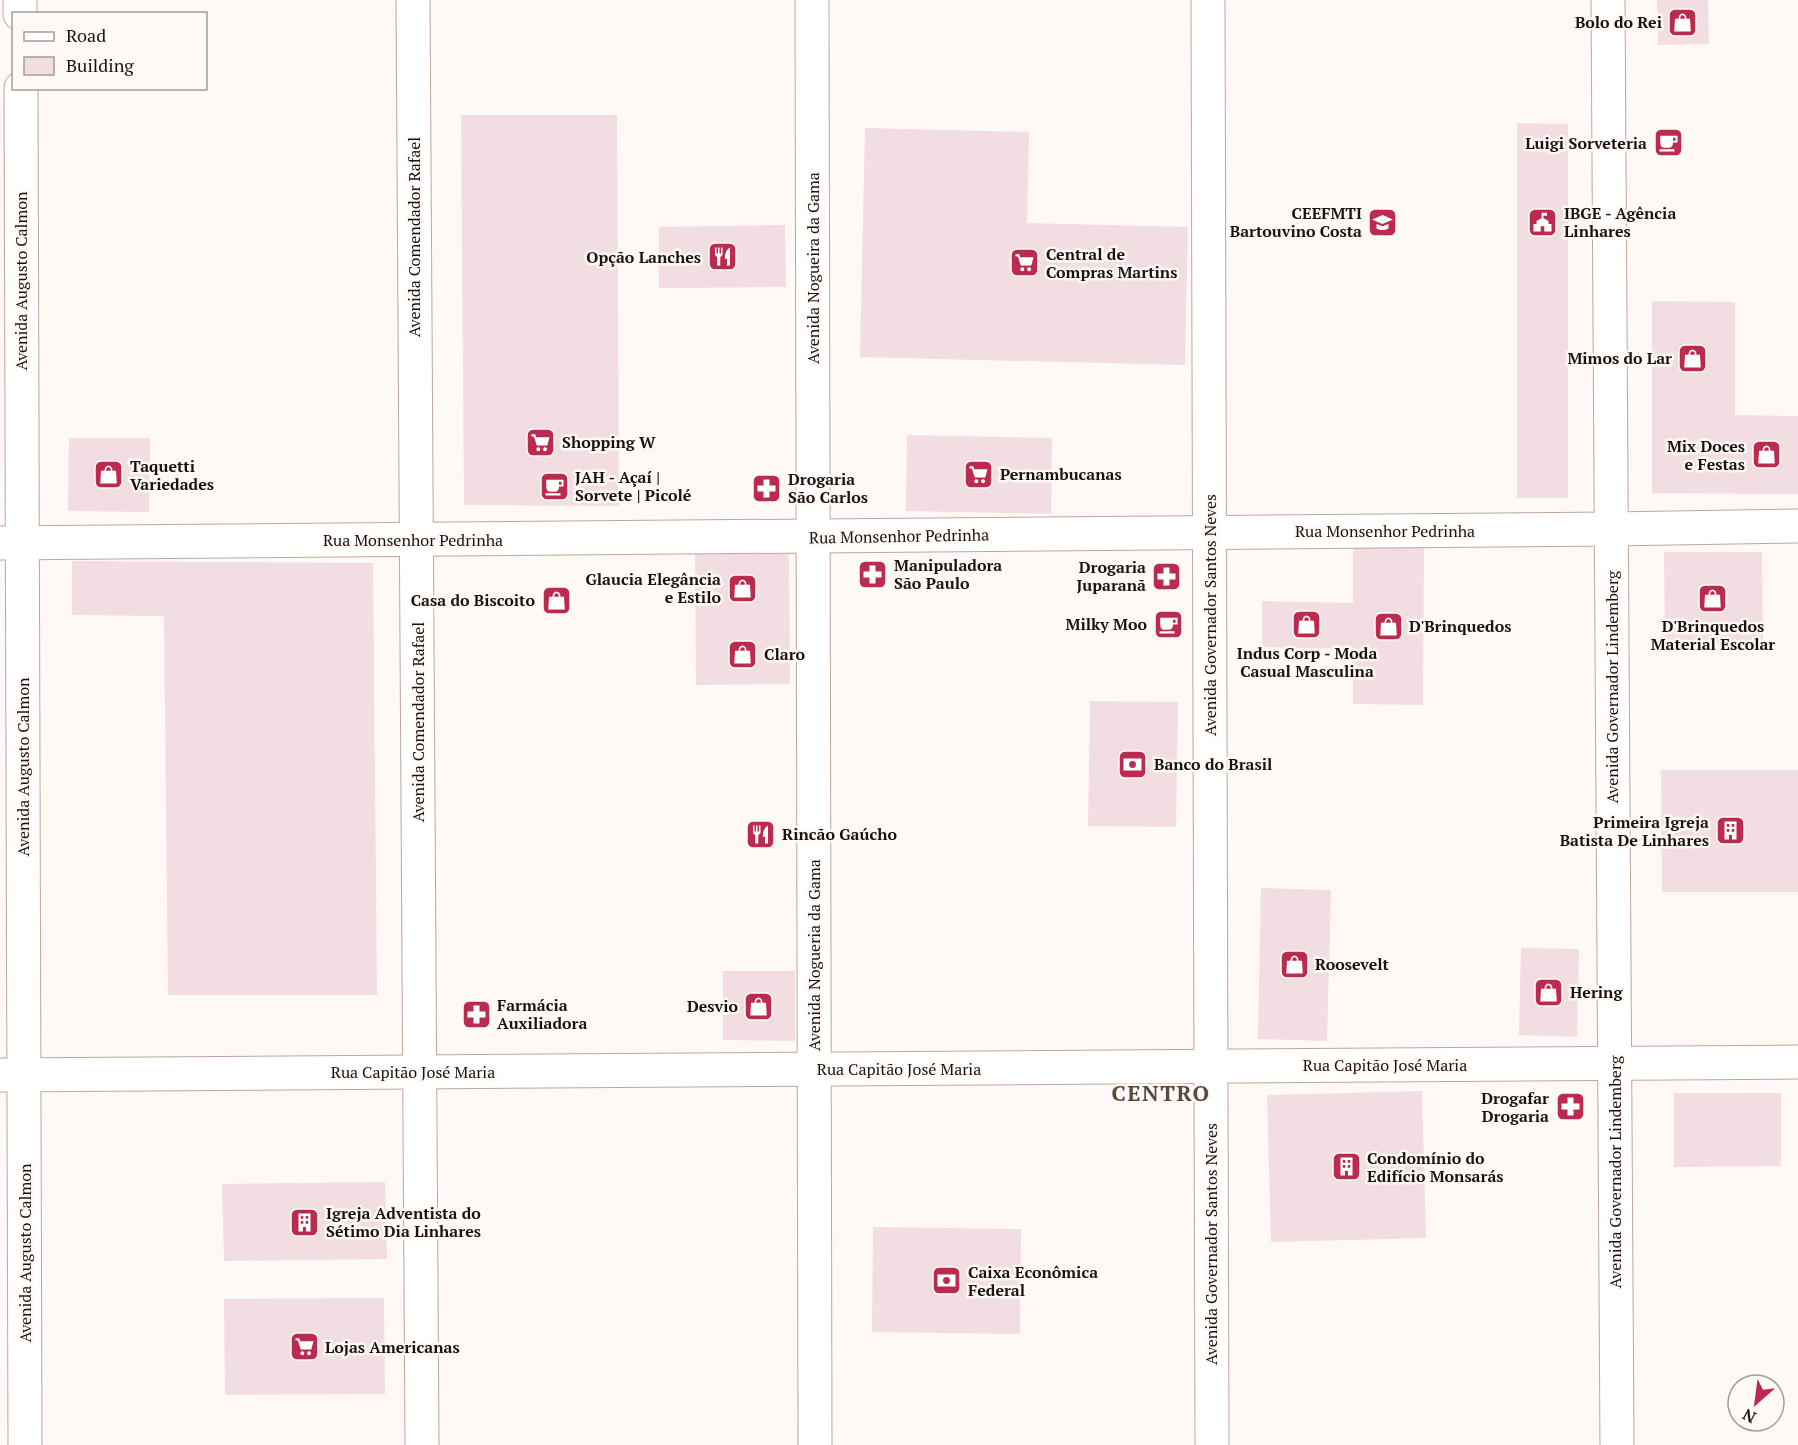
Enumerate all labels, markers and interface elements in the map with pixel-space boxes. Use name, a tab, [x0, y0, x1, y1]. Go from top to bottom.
shop icon: Bolo do Rei	[1667, 6, 1699, 38]
place label: Bolo do Rei	[1575, 11, 1662, 33]
legend	[12, 12, 207, 90]
text: Road	[66, 23, 106, 47]
text: Building	[66, 53, 134, 77]
cafe icon: Luigi Sorveteria	[1652, 127, 1684, 159]
place label: Luigi Sorveteria	[1525, 132, 1647, 154]
street label: Avenida Comendador Rafael	[403, 137, 425, 337]
street label: Avenida Nogueira da Gama	[802, 172, 824, 364]
street label: Avenida Augusto Calmon	[10, 191, 32, 371]
place label: CEEFMTI Bartouvino Costa	[1230, 202, 1362, 242]
place label: IBGE - Agência Linhares	[1564, 202, 1676, 242]
school or university icon: CEEFMTI Bartouvino Costa	[1367, 206, 1399, 238]
public building icon: IBGE - Agência Linhares	[1527, 206, 1559, 238]
restaurant icon: Opção Lanches	[706, 241, 738, 273]
place label: Central de Compras Martins	[1046, 243, 1177, 283]
place label: Opção Lanches	[586, 246, 701, 268]
supermarket icon: Central de Compras Martins	[1009, 247, 1041, 279]
shop icon: Mimos do Lar	[1677, 342, 1709, 374]
place label: Mimos do Lar	[1567, 347, 1672, 369]
supermarket icon: Shopping W	[525, 426, 557, 458]
place label: Shopping W	[562, 431, 656, 453]
place label: Mix Doces e Festas	[1667, 435, 1745, 475]
shop icon: Mix Doces e Festas	[1750, 439, 1782, 471]
place label: Taquetti Variedades	[130, 455, 214, 495]
supermarket icon: Pernambucanas	[963, 458, 995, 490]
shop icon: Taquetti Variedades	[93, 459, 125, 491]
place label: Pernambucanas	[1000, 463, 1122, 485]
place label: JAH - Açaí | Sorvete | Picolé	[575, 466, 692, 506]
place label: Drogaria São Carlos	[788, 468, 868, 508]
cafe icon: JAH - Açaí | Sorvete | Picolé	[538, 470, 570, 502]
pharmacy icon: Drogaria São Carlos	[751, 472, 783, 504]
street label: Avenida Governador Santos Neves	[1199, 494, 1221, 736]
street label: Rua Monsenhor Pedrinha	[1295, 520, 1475, 542]
street label: Rua Monsenhor Pedrinha	[809, 523, 989, 549]
street label: Rua Monsenhor Pedrinha	[323, 529, 503, 551]
place label: Manipuladora São Paulo	[894, 554, 1002, 594]
place label: Drogaria Juparanã	[1077, 556, 1146, 596]
pharmacy icon: Manipuladora São Paulo	[857, 558, 889, 590]
pharmacy icon: Drogaria Juparanã	[1151, 560, 1183, 592]
place label: Glaucia Elegância e Estilo	[585, 568, 721, 608]
street label: Avenida Governador Lindemberg	[1601, 570, 1623, 803]
shop icon: Glaucia Elegância e Estilo	[726, 572, 758, 604]
shop icon: D'Brinquedos Material Escolar	[1697, 582, 1729, 614]
shop icon: Casa do Biscoito	[540, 584, 572, 616]
place label: Casa do Biscoito	[411, 589, 535, 611]
cafe icon: Milky Moo	[1152, 608, 1184, 640]
shop icon: Indus Corp - Moda Casual Masculina	[1291, 609, 1323, 641]
shop icon: D'Brinquedos	[1372, 610, 1404, 642]
place label: Milky Moo	[1066, 613, 1147, 635]
place label: D'Brinquedos	[1409, 615, 1511, 637]
place label: D'Brinquedos Material Escolar	[1651, 615, 1775, 655]
street label: Avenida Comendador Rafael	[407, 622, 429, 822]
shop icon: Claro	[727, 638, 759, 670]
place label: Indus Corp - Moda Casual Masculina	[1237, 642, 1377, 682]
place label: Claro	[764, 643, 806, 665]
street label: Avenida Augusto Calmon	[12, 677, 34, 857]
bank icon: Banco do Brasil	[1117, 748, 1149, 780]
place label: Banco do Brasil	[1154, 753, 1272, 775]
place label: Primeira Igreja Batista De Linhares	[1560, 811, 1709, 851]
building icon: Primeira Igreja Batista De Linhares	[1714, 815, 1746, 847]
restaurant icon: Rincão Gaúcho	[745, 818, 777, 850]
place label: Rincão Gaúcho	[782, 823, 897, 845]
street label: Avenida Nogueria da Gama	[803, 859, 825, 1051]
shop icon: Roosevelt	[1278, 948, 1310, 980]
place label: Roosevelt	[1315, 953, 1390, 975]
shop icon: Hering	[1533, 976, 1565, 1008]
place label: Hering	[1570, 981, 1623, 1003]
shop icon: Desvio	[743, 990, 775, 1022]
place label: Farmácia Auxiliadora	[497, 994, 587, 1034]
place label: Desvio	[687, 995, 738, 1017]
pharmacy icon: Farmácia Auxiliadora	[460, 998, 492, 1030]
street label: Rua Capitão José Maria	[1303, 1054, 1467, 1076]
street label: Avenida Governador Lindemberg	[1604, 1055, 1626, 1288]
street label: Rua Capitão José Maria	[817, 1058, 981, 1080]
street label: Rua Capitão José Maria	[331, 1061, 495, 1083]
district label: CENTRO	[1111, 1078, 1211, 1107]
place label: Drogafar Drogaria	[1481, 1087, 1549, 1127]
pharmacy icon: Drogafar Drogaria	[1554, 1091, 1586, 1123]
street label: Avenida Governador Santos Neves	[1200, 1123, 1222, 1365]
place label: Condomínio do Edifício Monsarás	[1367, 1147, 1504, 1187]
building icon: Condomínio do Edifício Monsarás	[1330, 1151, 1362, 1183]
street label: Avenida Augusto Calmon	[14, 1163, 36, 1343]
place label: Igreja Adventista do Sétimo Dia Linhares	[326, 1202, 481, 1242]
building icon: Igreja Adventista do Sétimo Dia Linhares	[289, 1206, 321, 1238]
place label: Caixa Econômica Federal	[968, 1261, 1098, 1301]
bank icon: Caixa Econômica Federal	[931, 1265, 963, 1297]
supermarket icon: Lojas Americanas	[288, 1331, 320, 1363]
place label: Lojas Americanas	[325, 1336, 460, 1358]
north arrow	[1726, 1373, 1786, 1433]
text: N	[1738, 1404, 1759, 1429]

